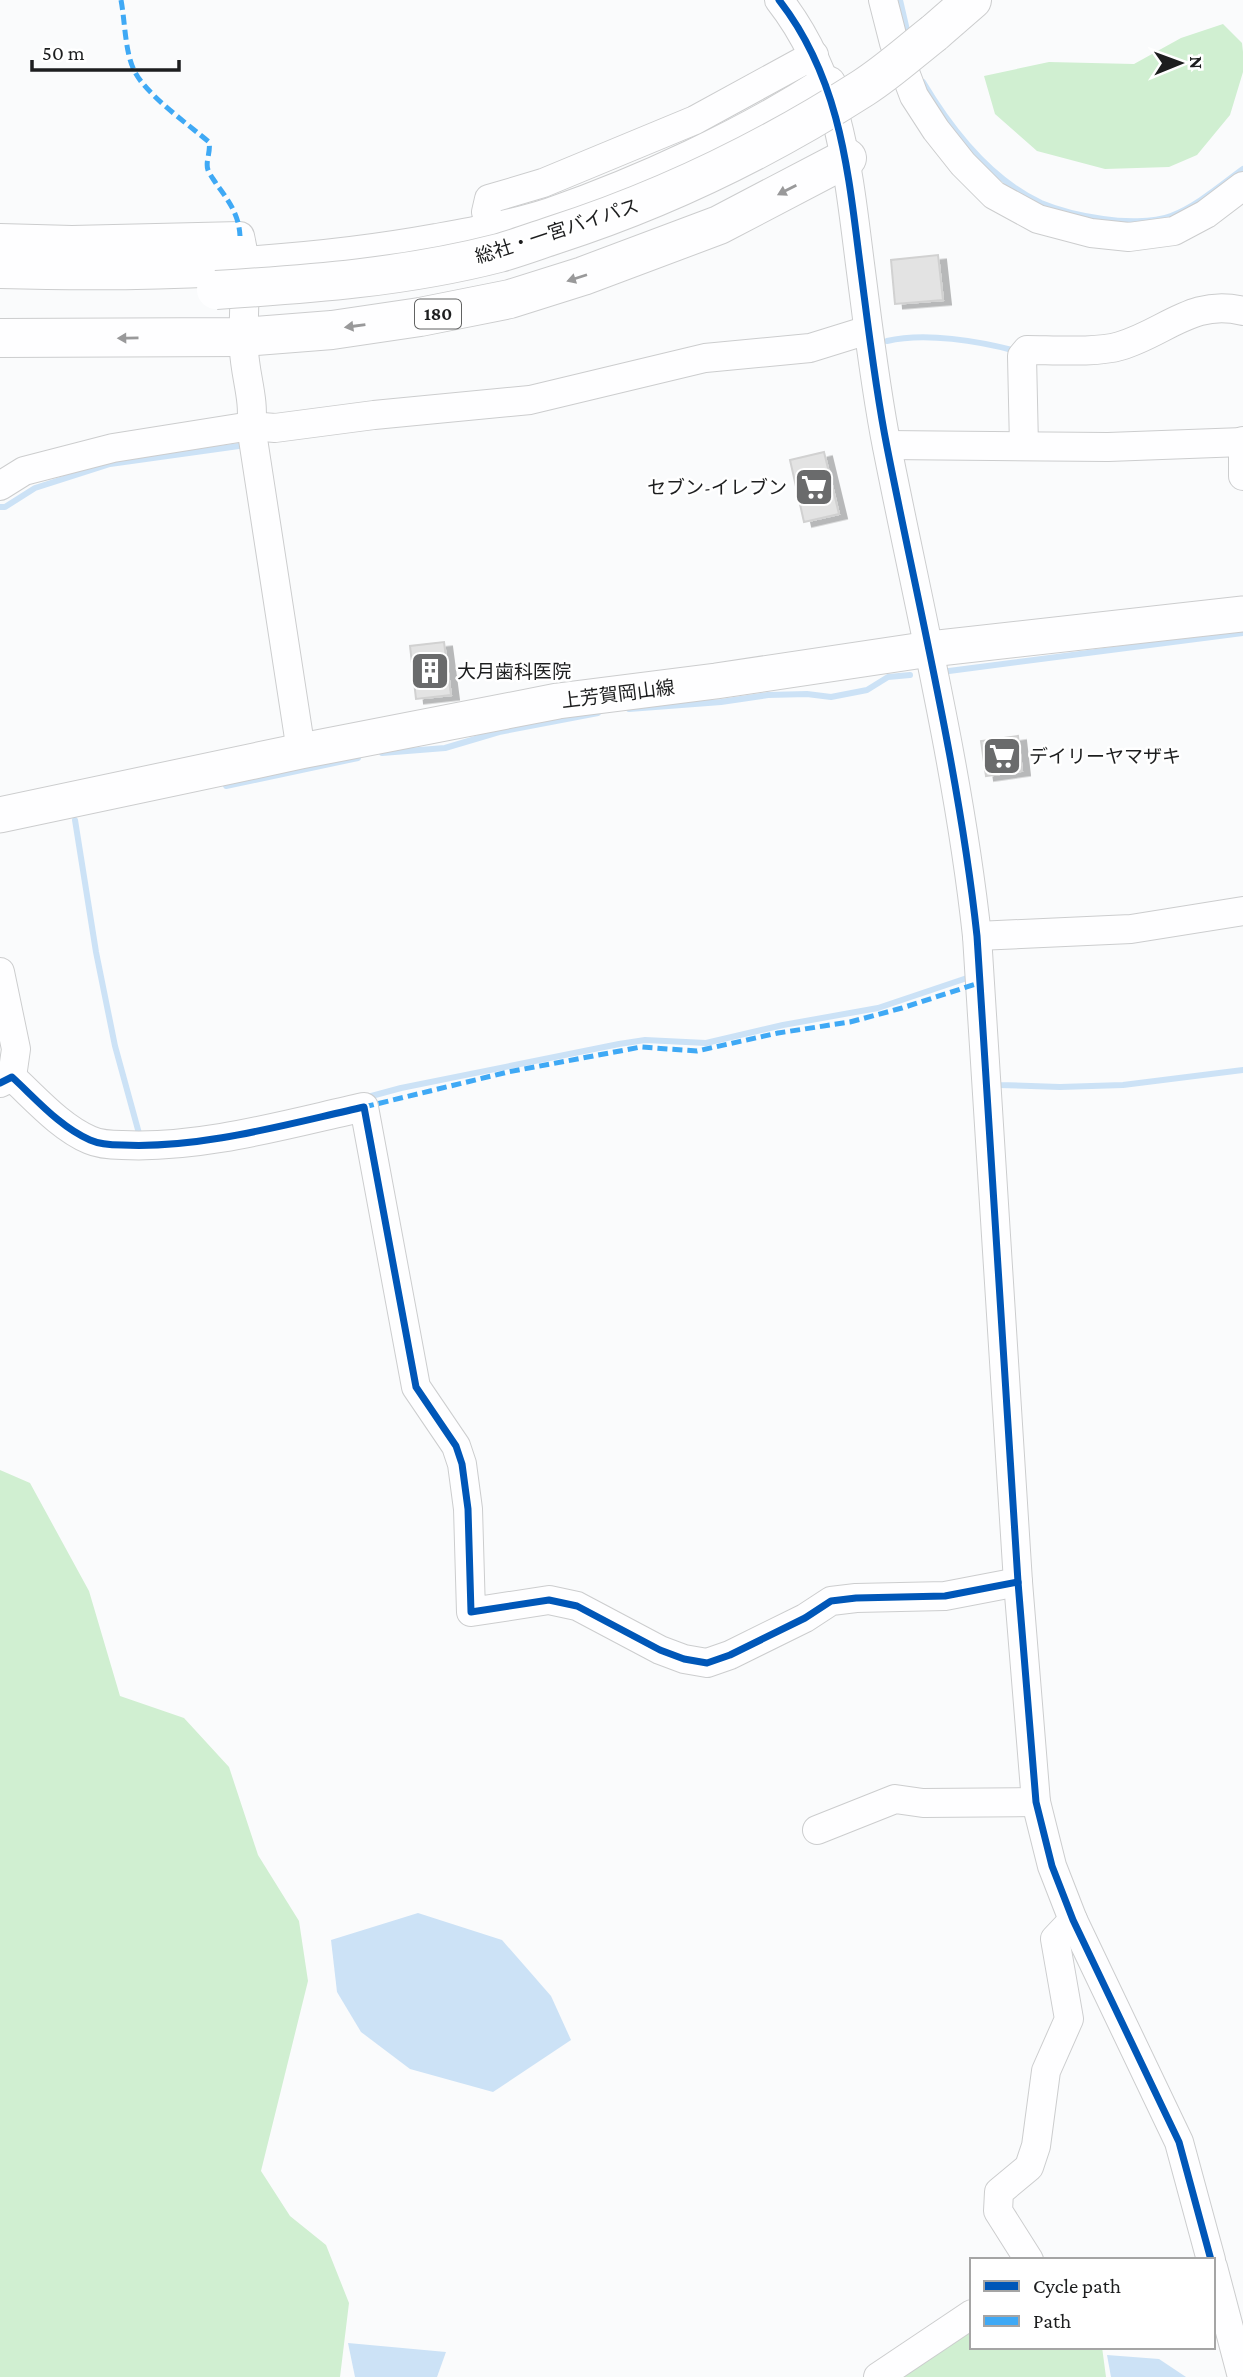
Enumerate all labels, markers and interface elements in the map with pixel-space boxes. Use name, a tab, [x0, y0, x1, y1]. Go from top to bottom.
scale bar	[32, 28, 178, 72]
north arrow	[1145, 28, 1215, 98]
text: 50 m	[42, 41, 85, 65]
text: N	[1186, 56, 1207, 69]
one-way arrow	[776, 184, 796, 196]
street label: 総社・一宮バイパス	[473, 195, 641, 267]
one-way arrow	[566, 273, 587, 283]
road number: 180	[415, 300, 461, 328]
one-way arrow	[344, 321, 366, 332]
one-way arrow	[117, 332, 139, 344]
supermarket icon: セブン-イレブン	[793, 466, 835, 508]
place label: セブン-イレブン	[647, 477, 787, 498]
building icon: 大月歯科医院	[409, 650, 451, 692]
place label: 大月歯科医院	[457, 661, 571, 682]
street label: 上芳賀岡山線	[560, 677, 676, 711]
supermarket icon: デイリーヤマザキ	[981, 735, 1023, 777]
place label: デイリーヤマザキ	[1029, 746, 1181, 767]
legend	[970, 2258, 1215, 2349]
text: Cycle path	[1033, 2274, 1121, 2298]
text: Path	[1033, 2309, 1071, 2333]

